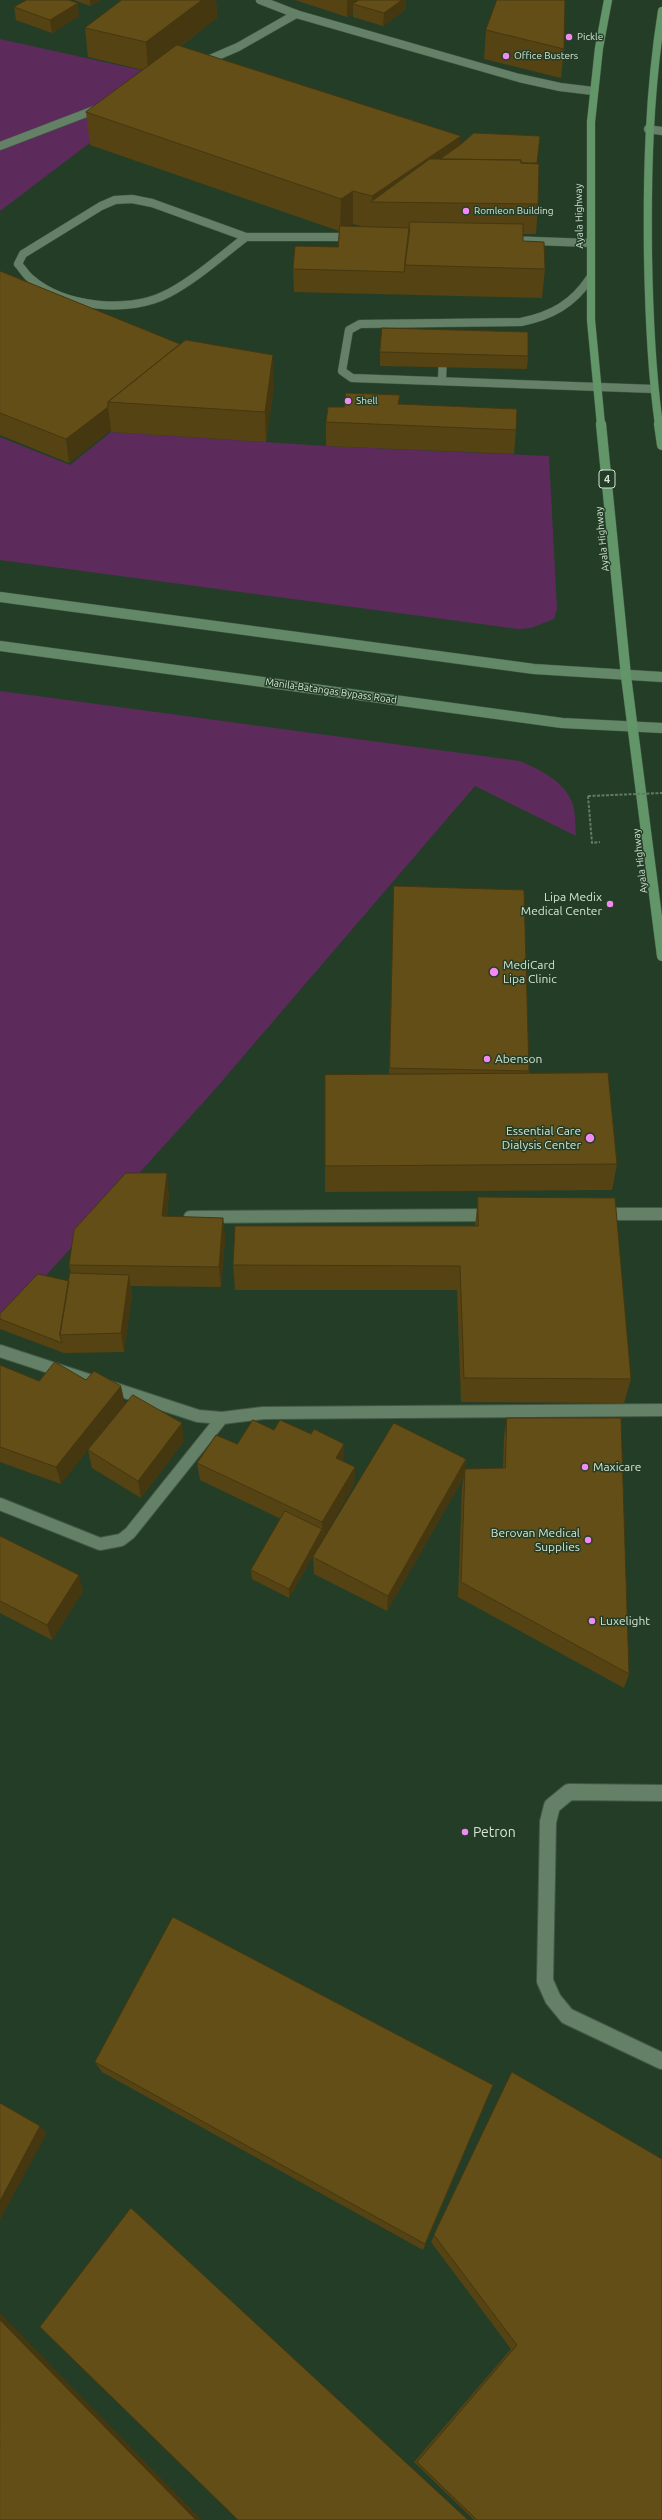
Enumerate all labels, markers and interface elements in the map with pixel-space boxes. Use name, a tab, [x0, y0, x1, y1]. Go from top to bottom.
place label: Pickle	[577, 31, 603, 43]
marker: Pickle	[564, 32, 574, 42]
place label: Office Busters	[514, 50, 578, 62]
marker: Office Busters	[501, 51, 511, 61]
street label: Ayala Highway	[572, 183, 586, 249]
place label: Romleon Building	[474, 205, 554, 217]
marker: Romleon Building	[461, 206, 471, 216]
place label: Shell	[356, 395, 378, 407]
marker: Shell	[343, 396, 353, 406]
road number: 4	[599, 470, 615, 488]
street label: Ayala Highway	[593, 506, 611, 572]
street label: Manila-Batangas Bypass Road	[265, 676, 397, 706]
street label: Ayala Highway	[630, 828, 650, 894]
place label: Lipa Medix Medical Center	[521, 890, 602, 918]
marker: Lipa Medix Medical Center	[605, 899, 615, 909]
place label: MediCard Lipa Clinic	[503, 958, 557, 986]
marker: MediCard Lipa Clinic	[488, 966, 500, 978]
place label: Abenson	[495, 1052, 542, 1066]
marker: Abenson	[482, 1054, 492, 1064]
place label: Essential Care Dialysis Center	[502, 1124, 581, 1152]
marker: Essential Care Dialysis Center	[584, 1132, 596, 1144]
place label: Maxicare	[593, 1460, 641, 1474]
marker: Maxicare	[580, 1462, 590, 1472]
place label: Berovan Medical Supplies	[491, 1526, 580, 1554]
marker: Berovan Medical Supplies	[583, 1535, 593, 1545]
place label: Luxelight	[600, 1614, 650, 1628]
marker: Luxelight	[587, 1616, 597, 1626]
place label: Petron	[473, 1824, 516, 1840]
marker: Petron	[460, 1827, 470, 1837]

